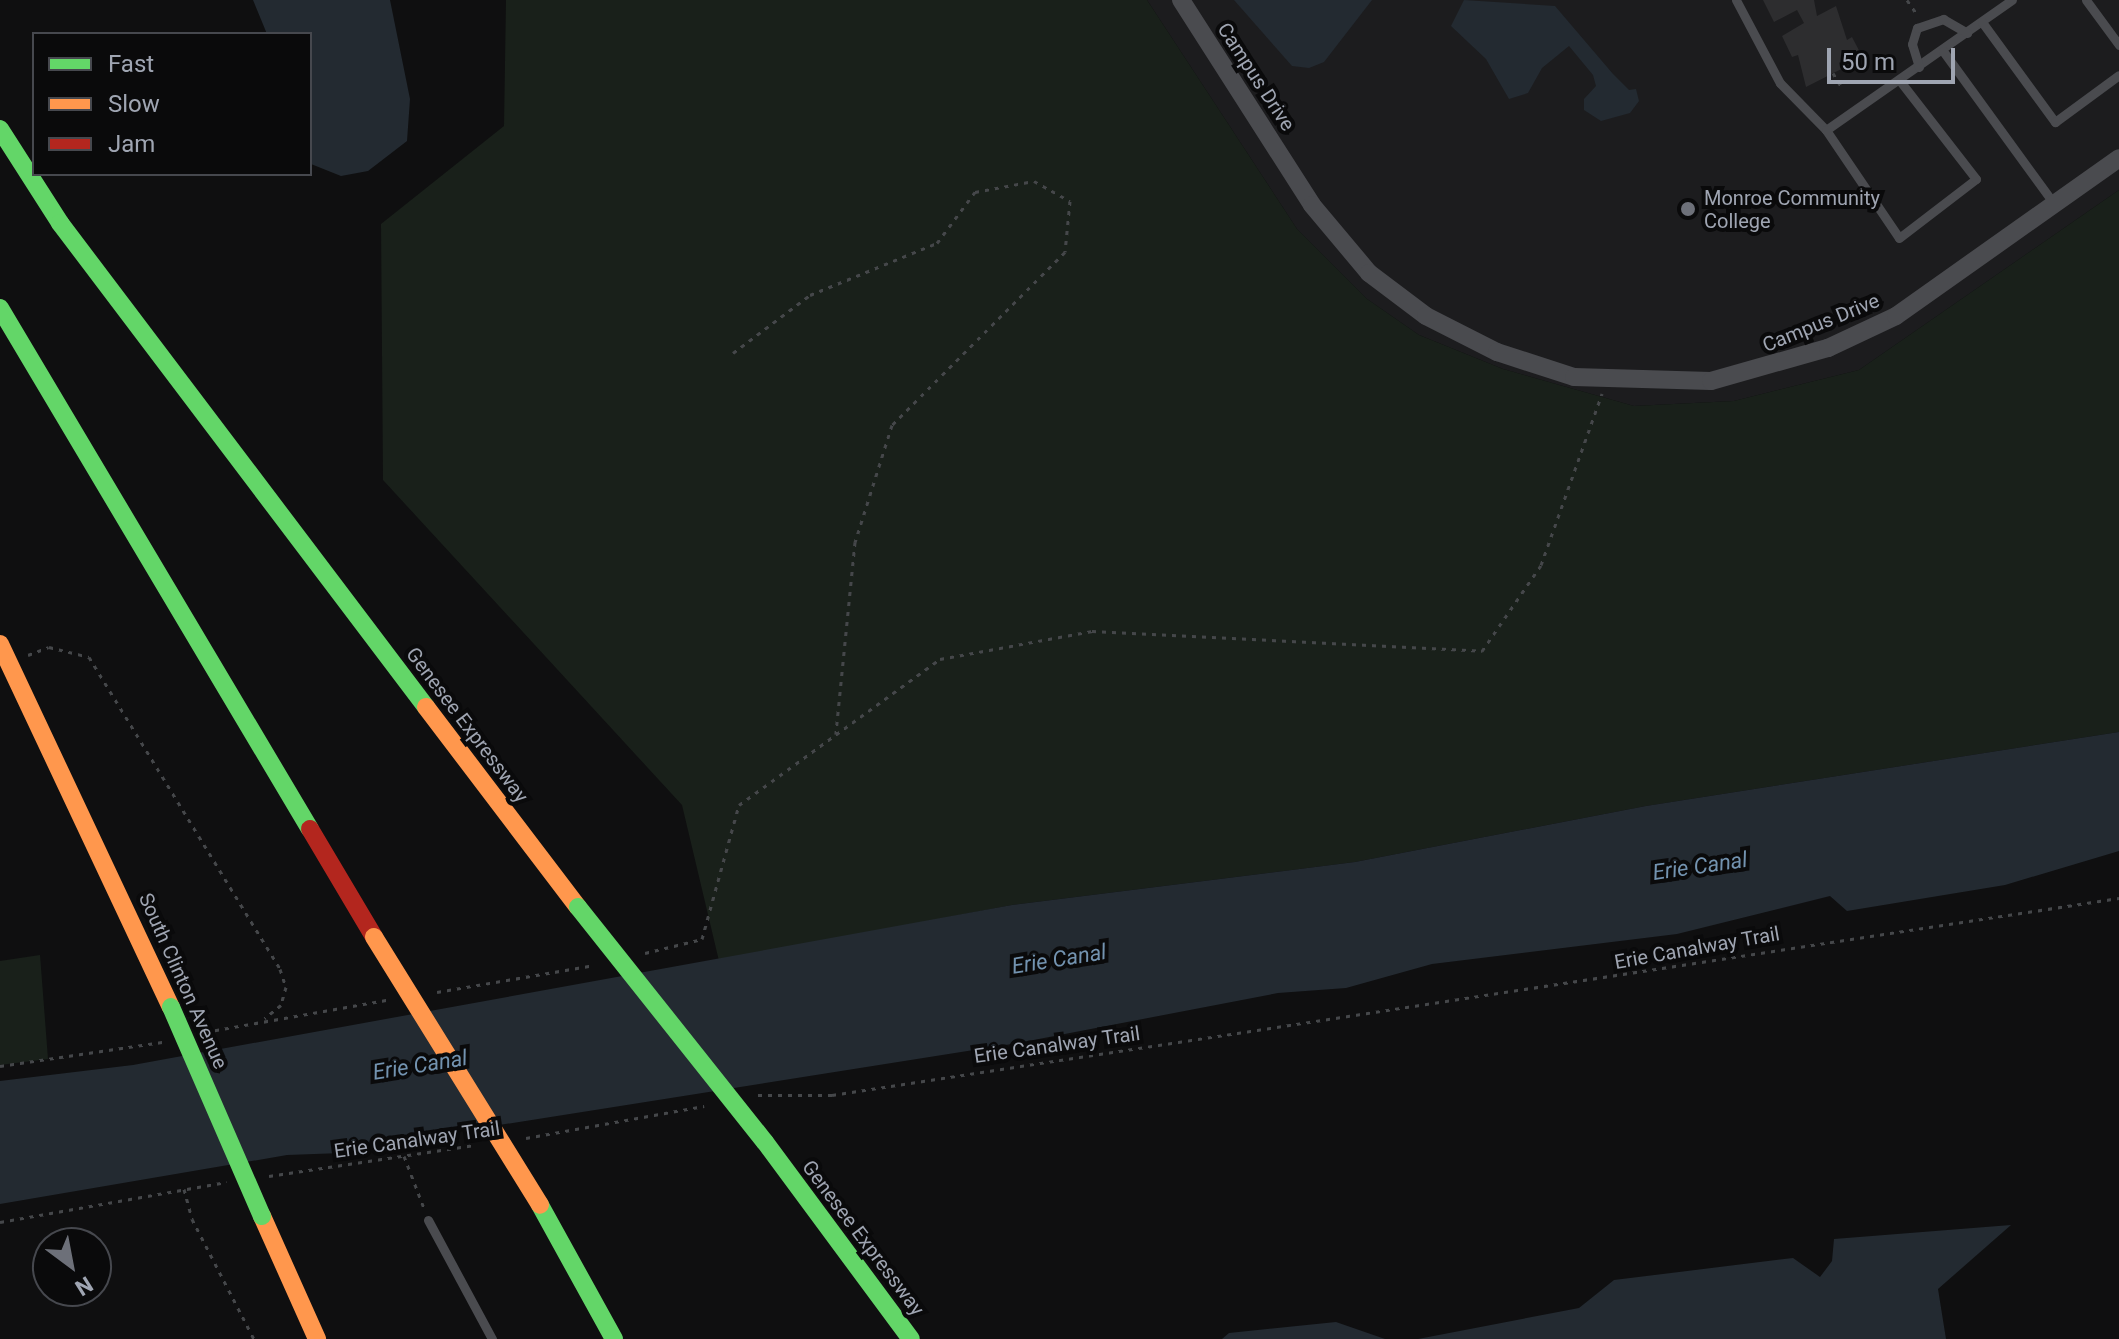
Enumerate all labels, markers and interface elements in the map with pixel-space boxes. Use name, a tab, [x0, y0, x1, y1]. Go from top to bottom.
street label: Campus Drive	[1212, 19, 1300, 135]
legend	[32, 32, 312, 176]
scale bar	[1831, 32, 1959, 82]
text: 50 m	[1841, 48, 1895, 76]
text: Fast	[108, 50, 154, 78]
text: Slow	[108, 90, 160, 118]
text: Jam	[108, 130, 155, 158]
place label: Monroe Community College	[1704, 186, 1880, 233]
marker: Monroe Community College	[1679, 200, 1697, 218]
street label: Campus Drive	[1759, 289, 1883, 357]
street label: Genesee Expressway	[401, 643, 533, 807]
water label: Erie Canal	[1651, 846, 1749, 886]
street label: South Clinton Avenue	[133, 889, 233, 1073]
street label: Erie Canalway Trail	[1612, 922, 1782, 974]
water label: Erie Canal	[1010, 939, 1108, 979]
street label: Erie Canalway Trail	[972, 1021, 1142, 1069]
water label: Erie Canal	[371, 1045, 469, 1085]
street label: Erie Canalway Trail	[332, 1116, 502, 1164]
street label: Genesee Expressway	[797, 1156, 929, 1320]
north arrow	[32, 1227, 112, 1307]
text: N	[71, 1271, 97, 1301]

